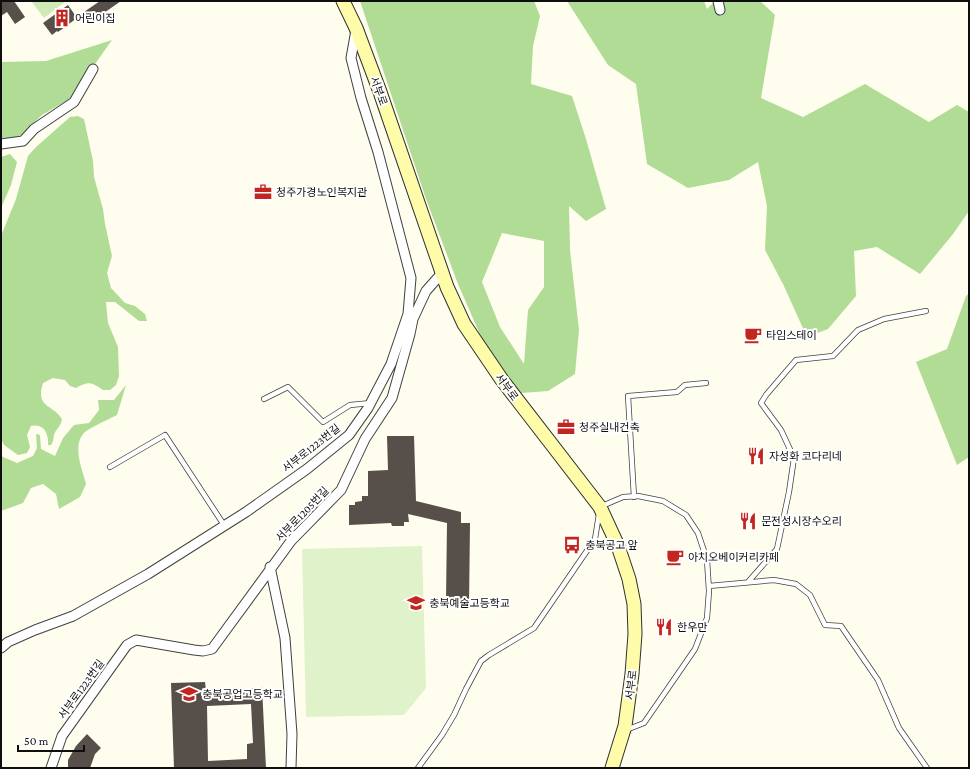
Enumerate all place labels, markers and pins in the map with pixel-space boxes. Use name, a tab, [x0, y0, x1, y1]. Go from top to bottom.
building icon: 어린이집	[52, 8, 72, 28]
place label: 어린이집	[75, 12, 115, 24]
office icon: 청주가경노인복지관	[253, 182, 273, 202]
place label: 청주가경노인복지관	[276, 186, 367, 198]
cafe icon: 타임스테이	[743, 325, 763, 345]
place label: 타임스테이	[766, 329, 817, 341]
office icon: 청주실내건축	[556, 417, 576, 437]
place label: 청주실내건축	[579, 421, 640, 433]
restaurant icon: 자성화 코다리네	[746, 446, 766, 466]
place label: 자성화 코다리네	[769, 450, 842, 462]
restaurant icon: 문전성시장수오리	[738, 511, 758, 531]
place label: 문전성시장수오리	[761, 515, 842, 527]
bus stop icon: 충북공고 앞	[562, 535, 582, 555]
place label: 충북공고 앞	[585, 539, 638, 551]
cafe icon: 아치오베이커리카페	[665, 547, 685, 567]
place label: 아치오베이커리카페	[688, 551, 779, 563]
school or university icon: 충북예술고등학교	[406, 593, 426, 613]
place label: 충북예술고등학교	[429, 597, 510, 609]
restaurant icon: 한우만	[654, 617, 674, 637]
place label: 한우만	[677, 621, 707, 633]
school or university icon: 충북공업고등학교	[179, 684, 199, 704]
place label: 충북공업고등학교	[202, 688, 283, 700]

